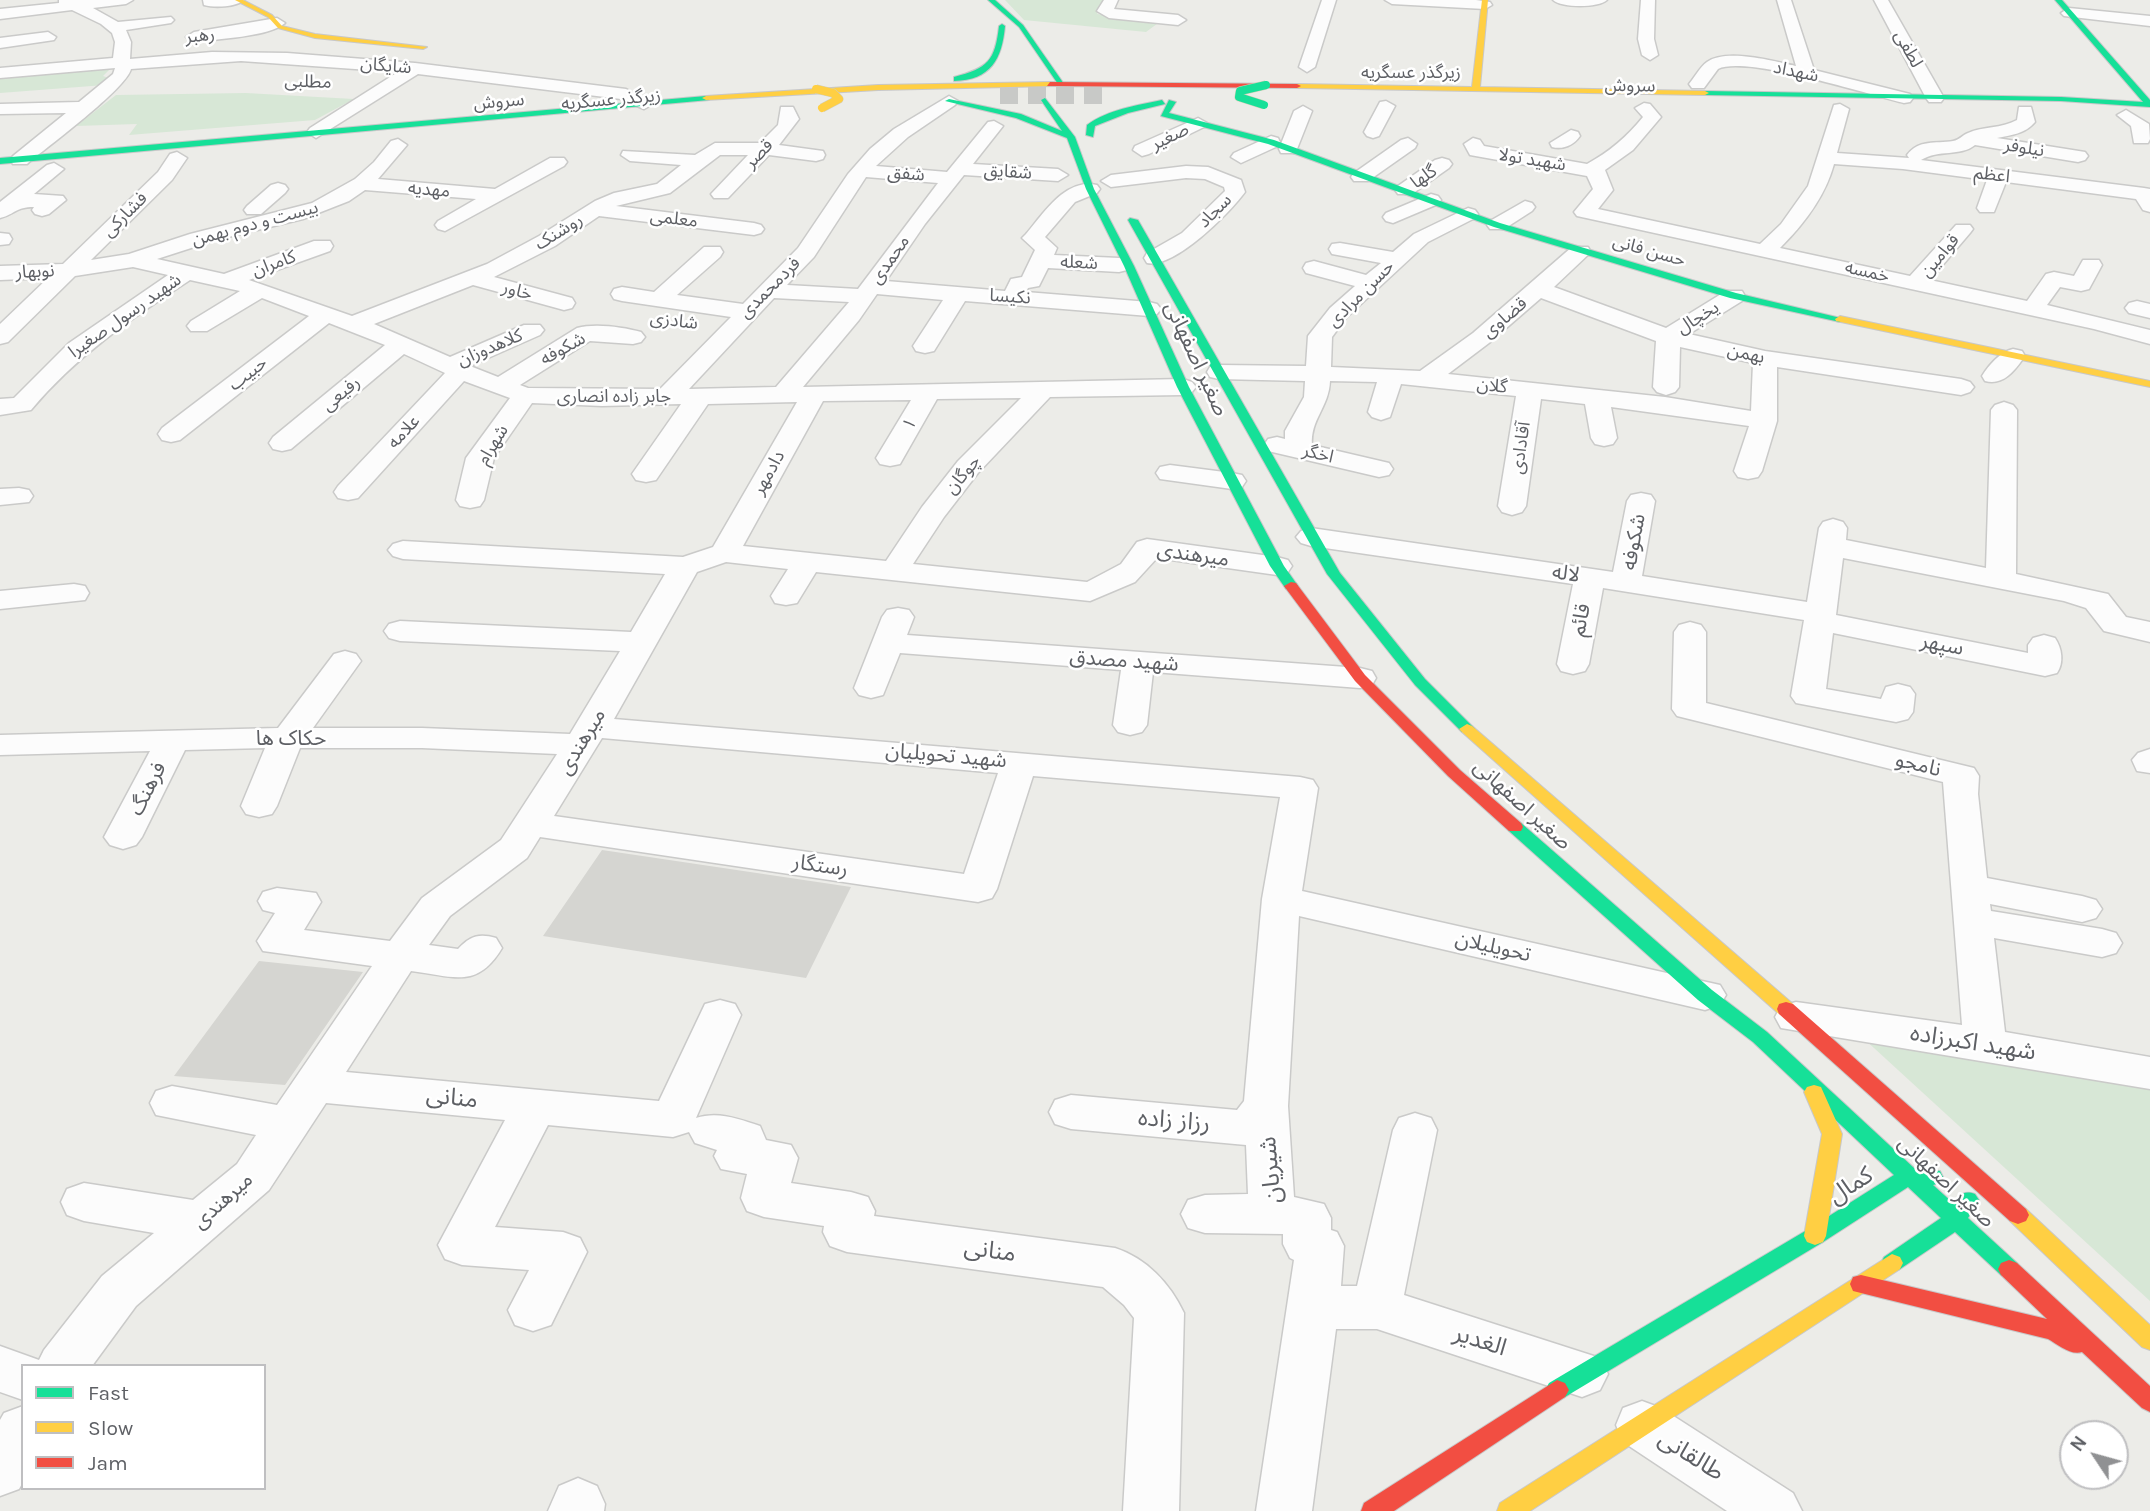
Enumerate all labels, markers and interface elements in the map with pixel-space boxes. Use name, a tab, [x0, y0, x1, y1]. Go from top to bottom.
street label: رهبر	[184, 24, 216, 48]
street label: لطفی	[1889, 26, 1927, 72]
street label: شایگان	[359, 53, 413, 79]
street label: شهداد	[1771, 57, 1821, 87]
street label: زیرگذر عسگریه	[1361, 62, 1461, 84]
street label: مطلبی	[284, 70, 332, 94]
street label: سروش	[1604, 75, 1656, 97]
street label: زیرگذر عسگریه	[560, 85, 662, 115]
street label: سروش	[473, 89, 525, 115]
street label: صغیر	[1148, 119, 1192, 155]
street label: نیلوفر	[2002, 134, 2046, 162]
street label: قصر	[740, 135, 778, 173]
street label: شهید تولا	[1497, 144, 1567, 176]
street label: شقایق	[983, 160, 1033, 184]
street label: گلها	[1407, 160, 1441, 194]
street label: شفق	[887, 162, 925, 186]
street label: اعظم	[1973, 162, 2011, 188]
street label: مهدیه	[407, 177, 451, 203]
street label: فشارکی	[98, 188, 152, 242]
street label: سجاد	[1193, 189, 1237, 233]
street label: بیست و دوم بهمن	[189, 197, 321, 251]
street label: معلمی	[649, 205, 699, 233]
street label: روشنک	[531, 209, 587, 255]
street label: حسن فانی	[1610, 230, 1688, 272]
street label: قوامین	[1916, 230, 1964, 282]
street label: محمدی	[866, 231, 914, 289]
street label: کامران	[249, 246, 299, 282]
street label: شعله	[1060, 251, 1098, 275]
street label: فردمحمدی	[735, 253, 805, 323]
street label: حسن مرادی	[1323, 256, 1399, 332]
street label: خمسه	[1843, 256, 1891, 288]
street label: نوبهار	[15, 260, 55, 284]
street label: شهید رسول صغیرا	[65, 269, 185, 363]
street label: خاور	[499, 277, 535, 305]
street label: نکیسا	[989, 285, 1031, 309]
street label: قضاوی	[1478, 293, 1532, 343]
street label: یخچال	[1673, 297, 1723, 339]
street label: صغیر اصفهانی	[1159, 298, 1233, 420]
street label: شادزی	[649, 307, 699, 335]
street label: کلاهدوزان	[454, 325, 526, 371]
street label: شکوفه	[537, 328, 589, 370]
street label: بهمن	[1725, 340, 1767, 368]
street label: حبیب	[224, 352, 272, 396]
street label: رفیعی	[317, 372, 365, 416]
street label: گلان	[1476, 374, 1508, 398]
street label: جابر زاده انصاری	[557, 386, 671, 408]
street label: علامه	[383, 411, 425, 453]
street label: ۱	[898, 414, 922, 434]
street label: آقادادی	[1507, 420, 1535, 476]
street label: شهرام	[473, 421, 513, 469]
street label: اخگر	[1300, 440, 1336, 468]
street label: دادمهر	[748, 447, 790, 499]
street label: چوگان	[941, 451, 985, 499]
street label: شکوفه	[1617, 512, 1651, 572]
street label: میرهندی	[1155, 537, 1231, 573]
street label: لاله	[1550, 559, 1582, 589]
street label: قائم	[1565, 601, 1597, 639]
street label: سپهر	[1918, 629, 1966, 661]
street label: شهید مصدق	[1069, 645, 1179, 677]
street label: میرهندی	[552, 704, 612, 780]
street label: حکاک ها	[256, 726, 326, 752]
street label: شهید تحویلیان	[884, 738, 1008, 774]
street label: نامجو	[1893, 747, 1943, 783]
street label: صغیر اصفهانی	[1468, 754, 1576, 856]
street label: فرهنگ	[124, 758, 172, 820]
street label: رستگار	[791, 850, 849, 882]
street label: تحویلیلان	[1453, 926, 1533, 968]
street label: شهید اکبرزاده	[1908, 1019, 2038, 1067]
street label: منانی	[425, 1081, 479, 1115]
street label: رزاز زاده	[1137, 1104, 1211, 1138]
street label: صغیر اصفهانی	[1892, 1131, 2000, 1233]
street label: شیریان	[1254, 1135, 1288, 1205]
street label: کمال	[1823, 1161, 1879, 1211]
street label: میرهندی	[188, 1167, 258, 1235]
street label: منانی	[962, 1233, 1018, 1269]
street label: الغدیر	[1450, 1319, 1510, 1363]
legend	[21, 1364, 266, 1490]
text: Fast	[88, 1381, 129, 1405]
text: Slow	[88, 1416, 133, 1440]
north arrow	[2059, 1420, 2129, 1490]
street label: طالقانی	[1653, 1425, 1729, 1487]
text: N	[2066, 1432, 2092, 1456]
text: Jam	[88, 1451, 128, 1475]

